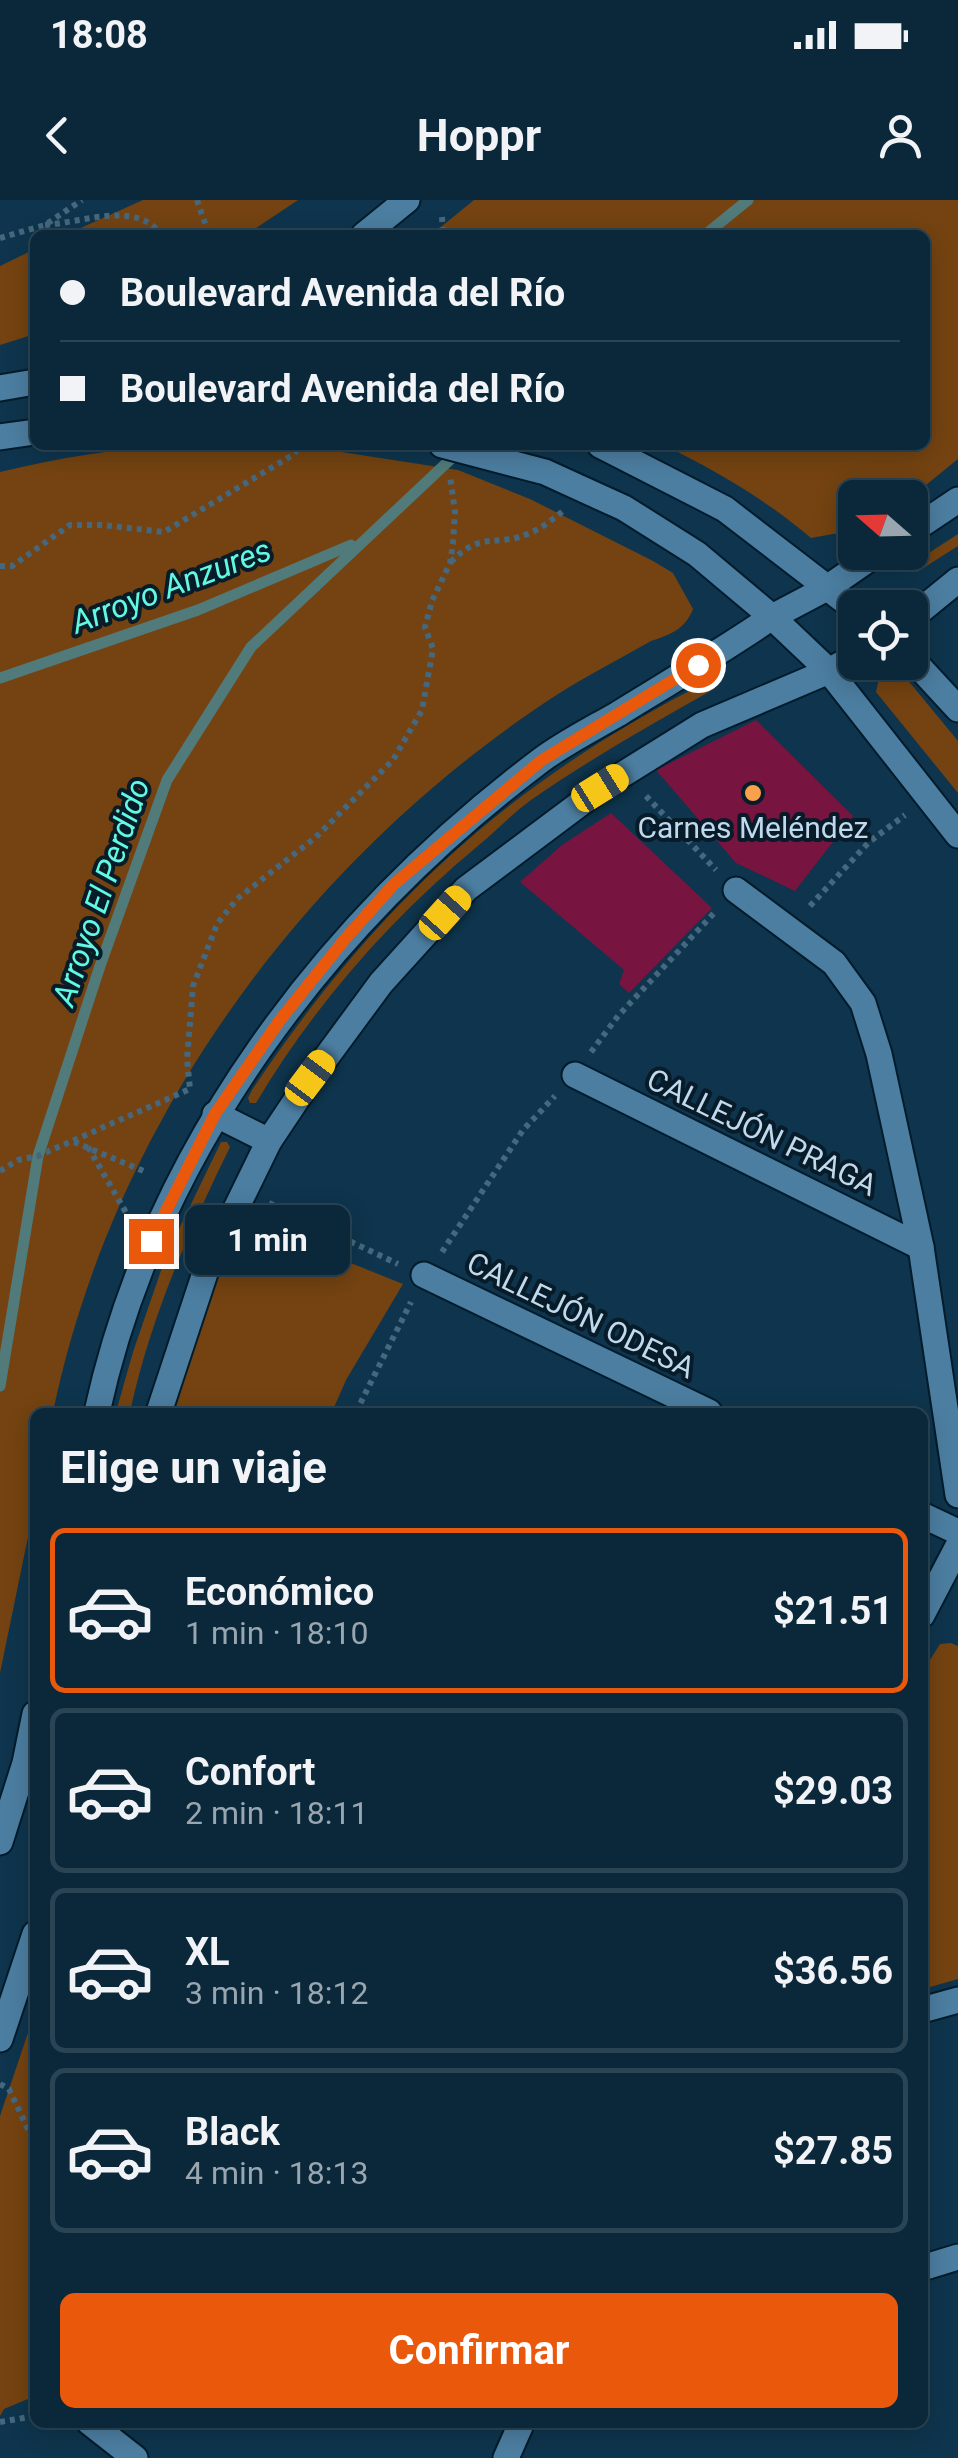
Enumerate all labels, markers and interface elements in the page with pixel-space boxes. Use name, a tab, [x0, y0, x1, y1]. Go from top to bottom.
text: 18:08	[50, 13, 148, 57]
icon: back	[30, 108, 85, 163]
icon: person	[873, 108, 928, 163]
text: Hoppr	[417, 109, 541, 162]
text: Boulevard Avenida del Río	[120, 271, 565, 315]
text: Boulevard Avenida del Río	[120, 367, 565, 411]
north arrow	[838, 480, 928, 570]
map controls	[838, 480, 928, 680]
water label: Arroyo Anzures	[64, 530, 276, 642]
button: locate	[838, 590, 928, 680]
route start	[676, 643, 721, 688]
car	[567, 759, 633, 817]
water label: Arroyo El Perdido	[44, 773, 158, 1012]
marker: Carnes Meléndez	[742, 782, 764, 804]
place label: Carnes Meléndez	[638, 810, 869, 845]
car	[414, 881, 476, 945]
car	[280, 1045, 340, 1111]
street label: CALLEJÓN PRAGA	[641, 1061, 883, 1203]
callout: 1 min	[186, 1206, 351, 1276]
route end	[129, 1219, 174, 1264]
text: 1 min	[227, 1221, 308, 1259]
street label: CALLEJÓN ODESA	[461, 1245, 701, 1386]
text: Elige un viaje	[60, 1441, 327, 1494]
icon: car	[65, 1566, 155, 1656]
text: Económico	[185, 1570, 374, 1614]
text: $21.51	[773, 1589, 893, 1633]
text: 1 min · 18:10	[185, 1614, 368, 1652]
icon: car	[65, 1746, 155, 1836]
text: Confort	[185, 1750, 315, 1794]
text: $29.03	[773, 1769, 893, 1813]
text: 2 min · 18:11	[185, 1794, 368, 1832]
icon: car	[65, 1926, 155, 2016]
text: XL	[185, 1930, 230, 1974]
text: $36.56	[773, 1949, 893, 1993]
text: 3 min · 18:12	[185, 1974, 368, 2012]
icon: car	[65, 2106, 155, 2196]
text: Black	[185, 2110, 280, 2154]
text: $27.85	[773, 2129, 893, 2173]
text: 4 min · 18:13	[185, 2154, 368, 2192]
button: Confirmar	[60, 2293, 898, 2408]

